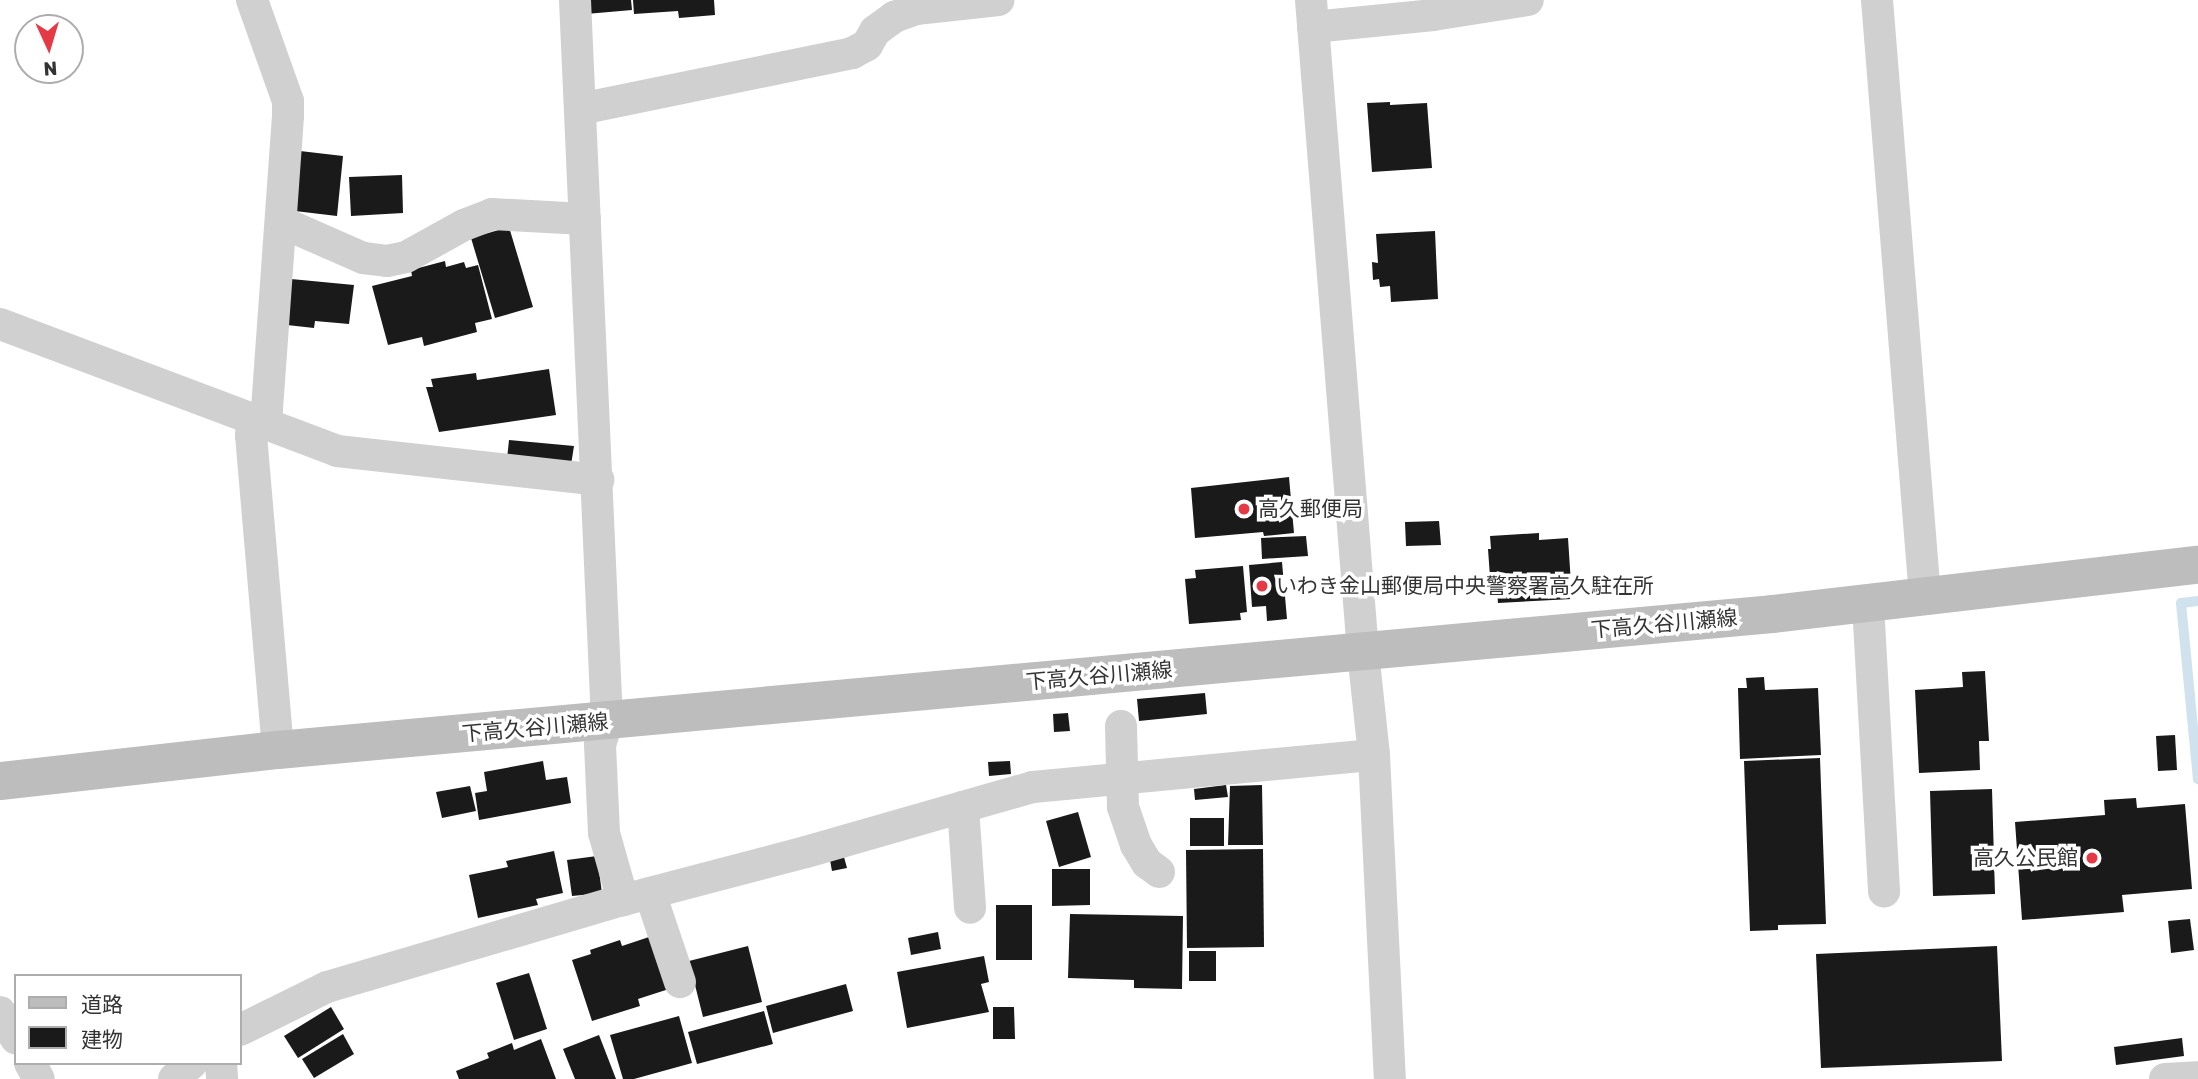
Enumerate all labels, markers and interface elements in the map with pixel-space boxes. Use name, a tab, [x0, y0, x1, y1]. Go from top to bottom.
north arrow	[14, 14, 84, 84]
text: N	[43, 57, 58, 80]
place label: 高久郵便局	[1258, 496, 1363, 522]
marker: 高久郵便局	[1236, 501, 1252, 517]
place label: いわき金山郵便局中央警察署高久駐在所	[1276, 573, 1654, 599]
marker: いわき金山郵便局中央警察署高久駐在所	[1254, 578, 1270, 594]
street label: 下高久谷川瀬線	[1590, 605, 1738, 643]
street label: 下高久谷川瀬線	[1025, 657, 1173, 695]
street label: 下高久谷川瀬線	[461, 709, 609, 747]
place label: 高久公民館	[1973, 845, 2078, 871]
marker: 高久公民館	[2084, 850, 2100, 866]
legend	[14, 974, 242, 1065]
text: 道路	[81, 992, 123, 1017]
text: 建物	[81, 1027, 123, 1052]

